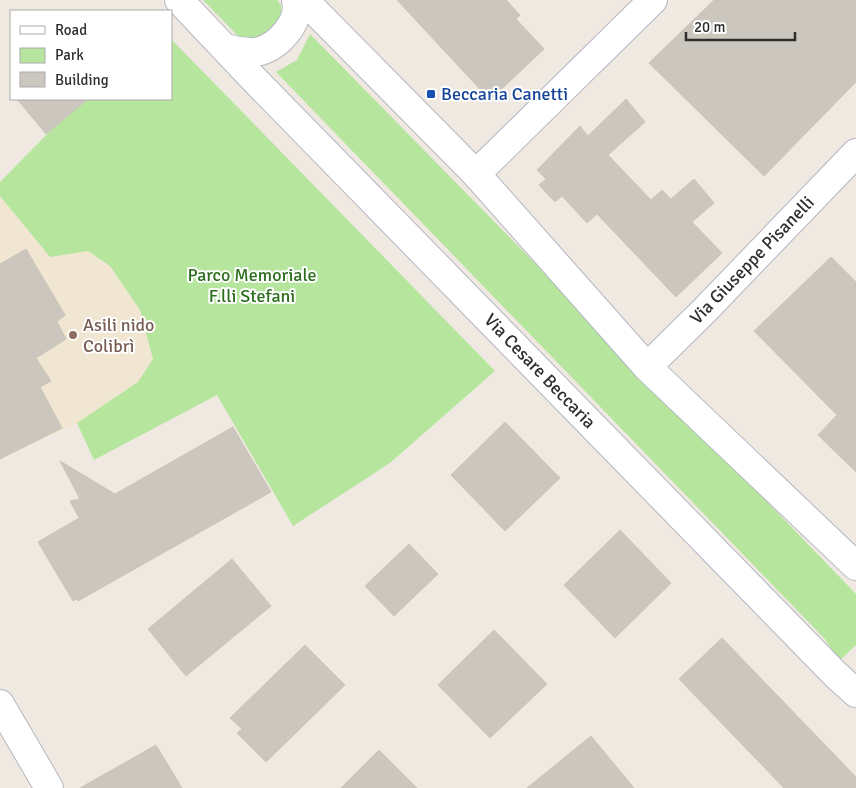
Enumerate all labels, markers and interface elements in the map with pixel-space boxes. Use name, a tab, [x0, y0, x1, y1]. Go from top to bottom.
legend	[10, 10, 172, 100]
scale bar	[686, 10, 795, 42]
text: 20 m	[694, 18, 725, 36]
text: Road	[55, 21, 87, 39]
text: Park	[55, 46, 84, 64]
text: Building	[55, 71, 109, 89]
place label: Beccaria Canetti	[441, 83, 568, 105]
marker: Beccaria Canetti	[425, 88, 437, 100]
street label: Via Giuseppe Pisanelli	[685, 191, 819, 329]
park label: Parco Memoriale F.lli Stefani	[187, 264, 317, 307]
street label: Via Cesare Beccaria	[480, 309, 600, 433]
place label: Asili nido Colibrì	[83, 314, 154, 357]
marker: Asili nido Colibrì	[67, 329, 79, 341]

